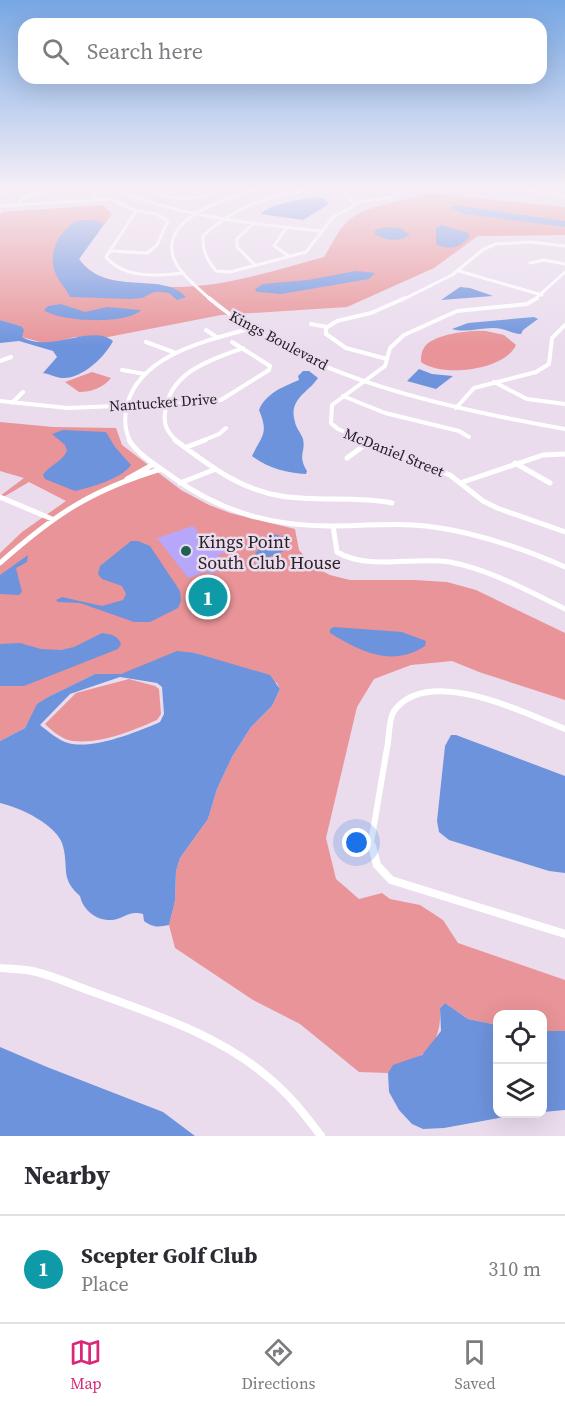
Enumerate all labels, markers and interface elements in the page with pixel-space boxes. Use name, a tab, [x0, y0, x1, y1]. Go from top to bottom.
search box	[18, 18, 547, 84]
icon: search	[39, 35, 72, 68]
text: Search here	[87, 36, 203, 66]
street label: Kings Boulevard	[226, 305, 333, 375]
street label: Nantucket Drive	[108, 388, 218, 416]
street label: McDaniel Street	[341, 422, 447, 482]
place label: Kings Point South Club House	[198, 529, 341, 575]
marker: Kings Point South Club House	[179, 544, 193, 558]
pin: 1	[188, 574, 228, 620]
your location	[342, 828, 371, 857]
map controls	[493, 1010, 547, 1118]
button: locate	[493, 1010, 547, 1064]
button: layers	[493, 1064, 547, 1118]
text: Nearby	[24, 1157, 110, 1193]
text: Scepter Golf Club	[81, 1240, 257, 1270]
text: 1	[38, 1255, 49, 1283]
text: 310 m	[488, 1255, 541, 1283]
text: Place	[81, 1270, 129, 1298]
tab: Map	[69, 1336, 102, 1394]
tab: Directions	[241, 1336, 316, 1394]
tab: Saved	[454, 1336, 496, 1394]

